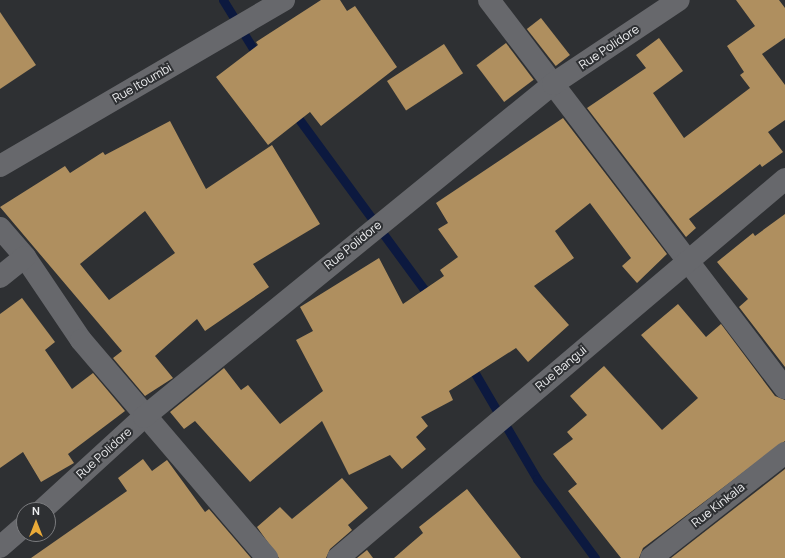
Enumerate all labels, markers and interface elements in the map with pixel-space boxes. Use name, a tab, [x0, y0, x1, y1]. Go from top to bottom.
street label: Rue Polidore	[576, 22, 642, 72]
street label: Rue Itoumbi	[110, 60, 174, 106]
street label: Rue Polidore	[321, 218, 385, 272]
street label: Rue Bangui	[533, 342, 589, 394]
street label: Rue Polidore	[73, 424, 135, 482]
street label: Rue Kinkala	[689, 480, 747, 530]
north arrow	[16, 502, 56, 542]
text: N	[32, 503, 40, 518]

